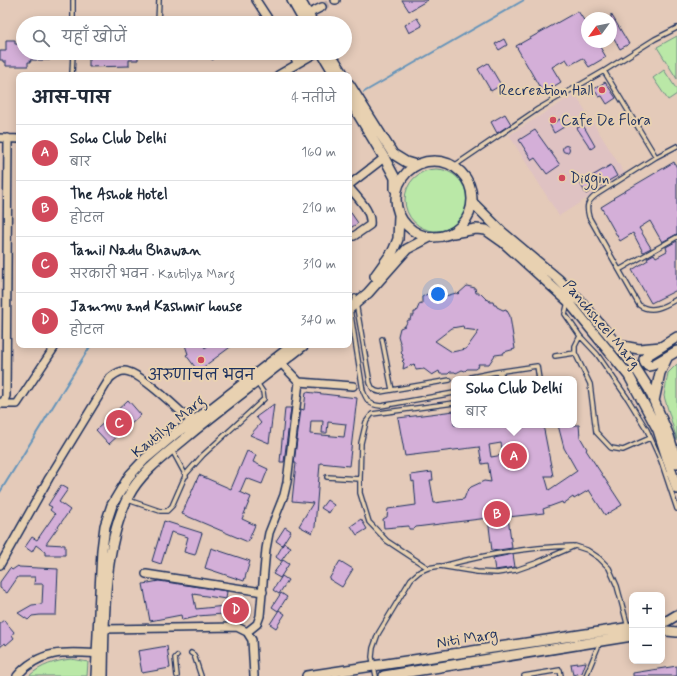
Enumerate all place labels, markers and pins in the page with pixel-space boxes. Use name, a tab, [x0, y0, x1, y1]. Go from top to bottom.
place label: Recreation Hall	[499, 81, 594, 101]
marker: Recreation Hall	[597, 85, 607, 95]
place label: Cafe De Flora	[561, 111, 651, 131]
marker: Cafe De Flora	[548, 115, 558, 125]
place label: Diggin	[570, 169, 609, 190]
marker: Diggin	[557, 173, 567, 183]
marker: अरुणाचल भवन	[196, 355, 206, 365]
place label: अरुणाचल भवन	[147, 366, 256, 386]
pin: C	[106, 408, 132, 438]
pin: A	[501, 441, 527, 471]
pin: B	[484, 499, 510, 529]
pin: D	[223, 595, 249, 625]

